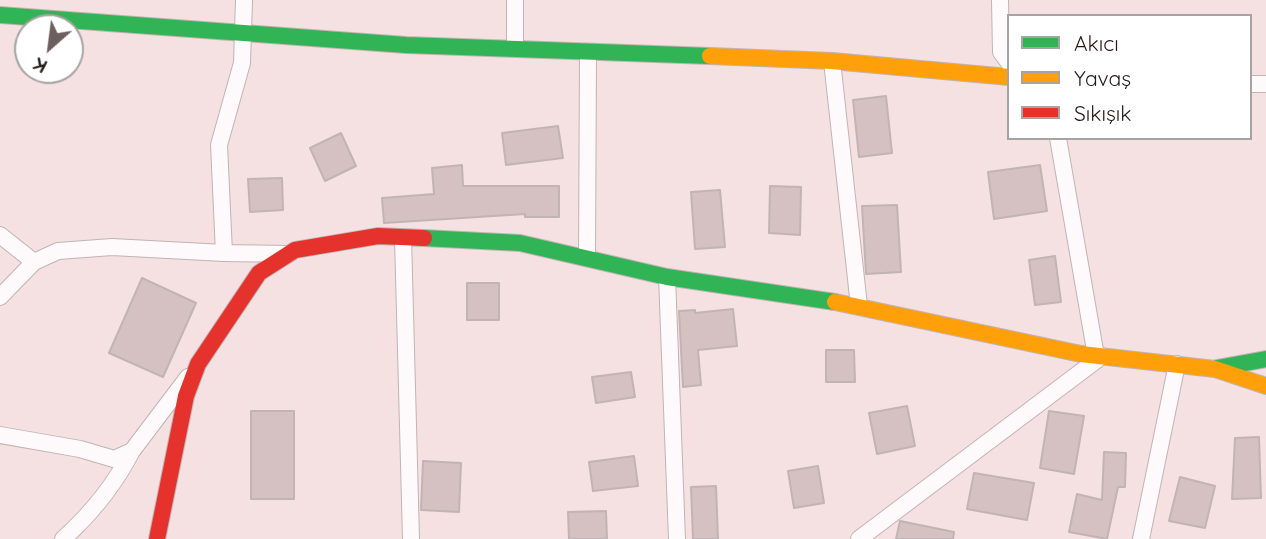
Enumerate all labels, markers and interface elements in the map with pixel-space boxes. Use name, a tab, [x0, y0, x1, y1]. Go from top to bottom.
north arrow	[14, 14, 84, 84]
legend	[1007, 14, 1252, 140]
text: Akıcı	[1074, 30, 1119, 56]
text: K	[29, 52, 51, 79]
text: Yavaş	[1074, 65, 1131, 91]
text: Sıkışık	[1074, 100, 1132, 126]

